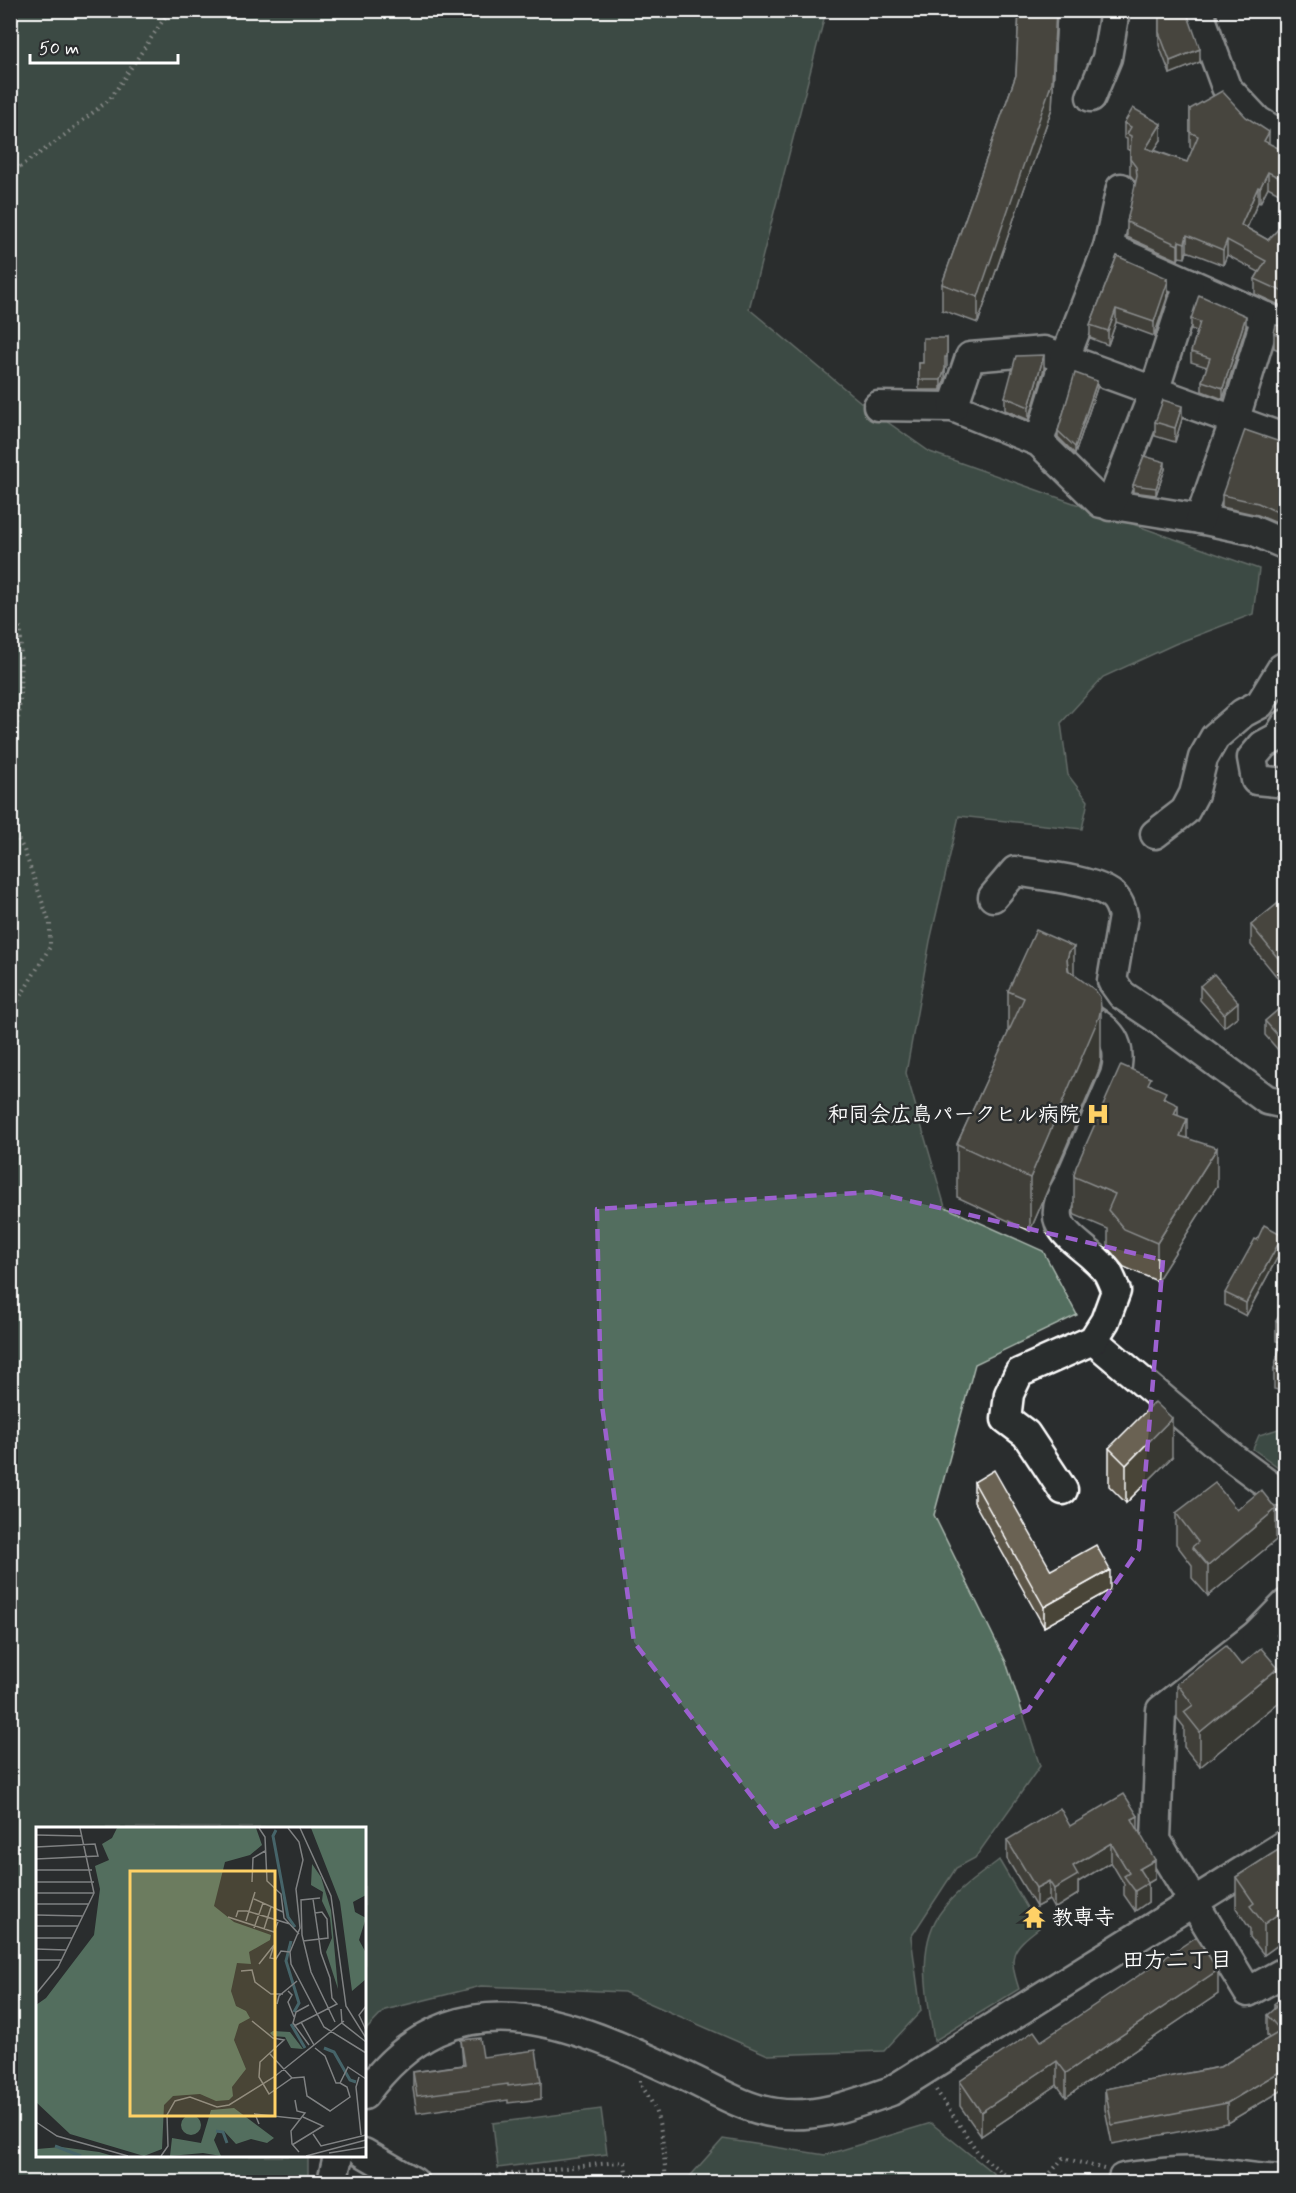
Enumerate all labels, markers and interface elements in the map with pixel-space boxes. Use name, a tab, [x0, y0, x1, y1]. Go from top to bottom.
scale bar	[30, 27, 178, 65]
text: 50 m	[39, 37, 79, 61]
place label: 和同会広島パークヒル病院	[828, 1101, 1080, 1129]
hospital icon: 和同会広島パークヒル病院	[1085, 1101, 1111, 1127]
inset map	[36, 1827, 366, 2157]
temple icon: 教専寺	[1021, 1904, 1047, 1930]
place label: 教専寺	[1052, 1904, 1115, 1932]
district label: 田方二丁目	[1122, 1947, 1232, 1975]

